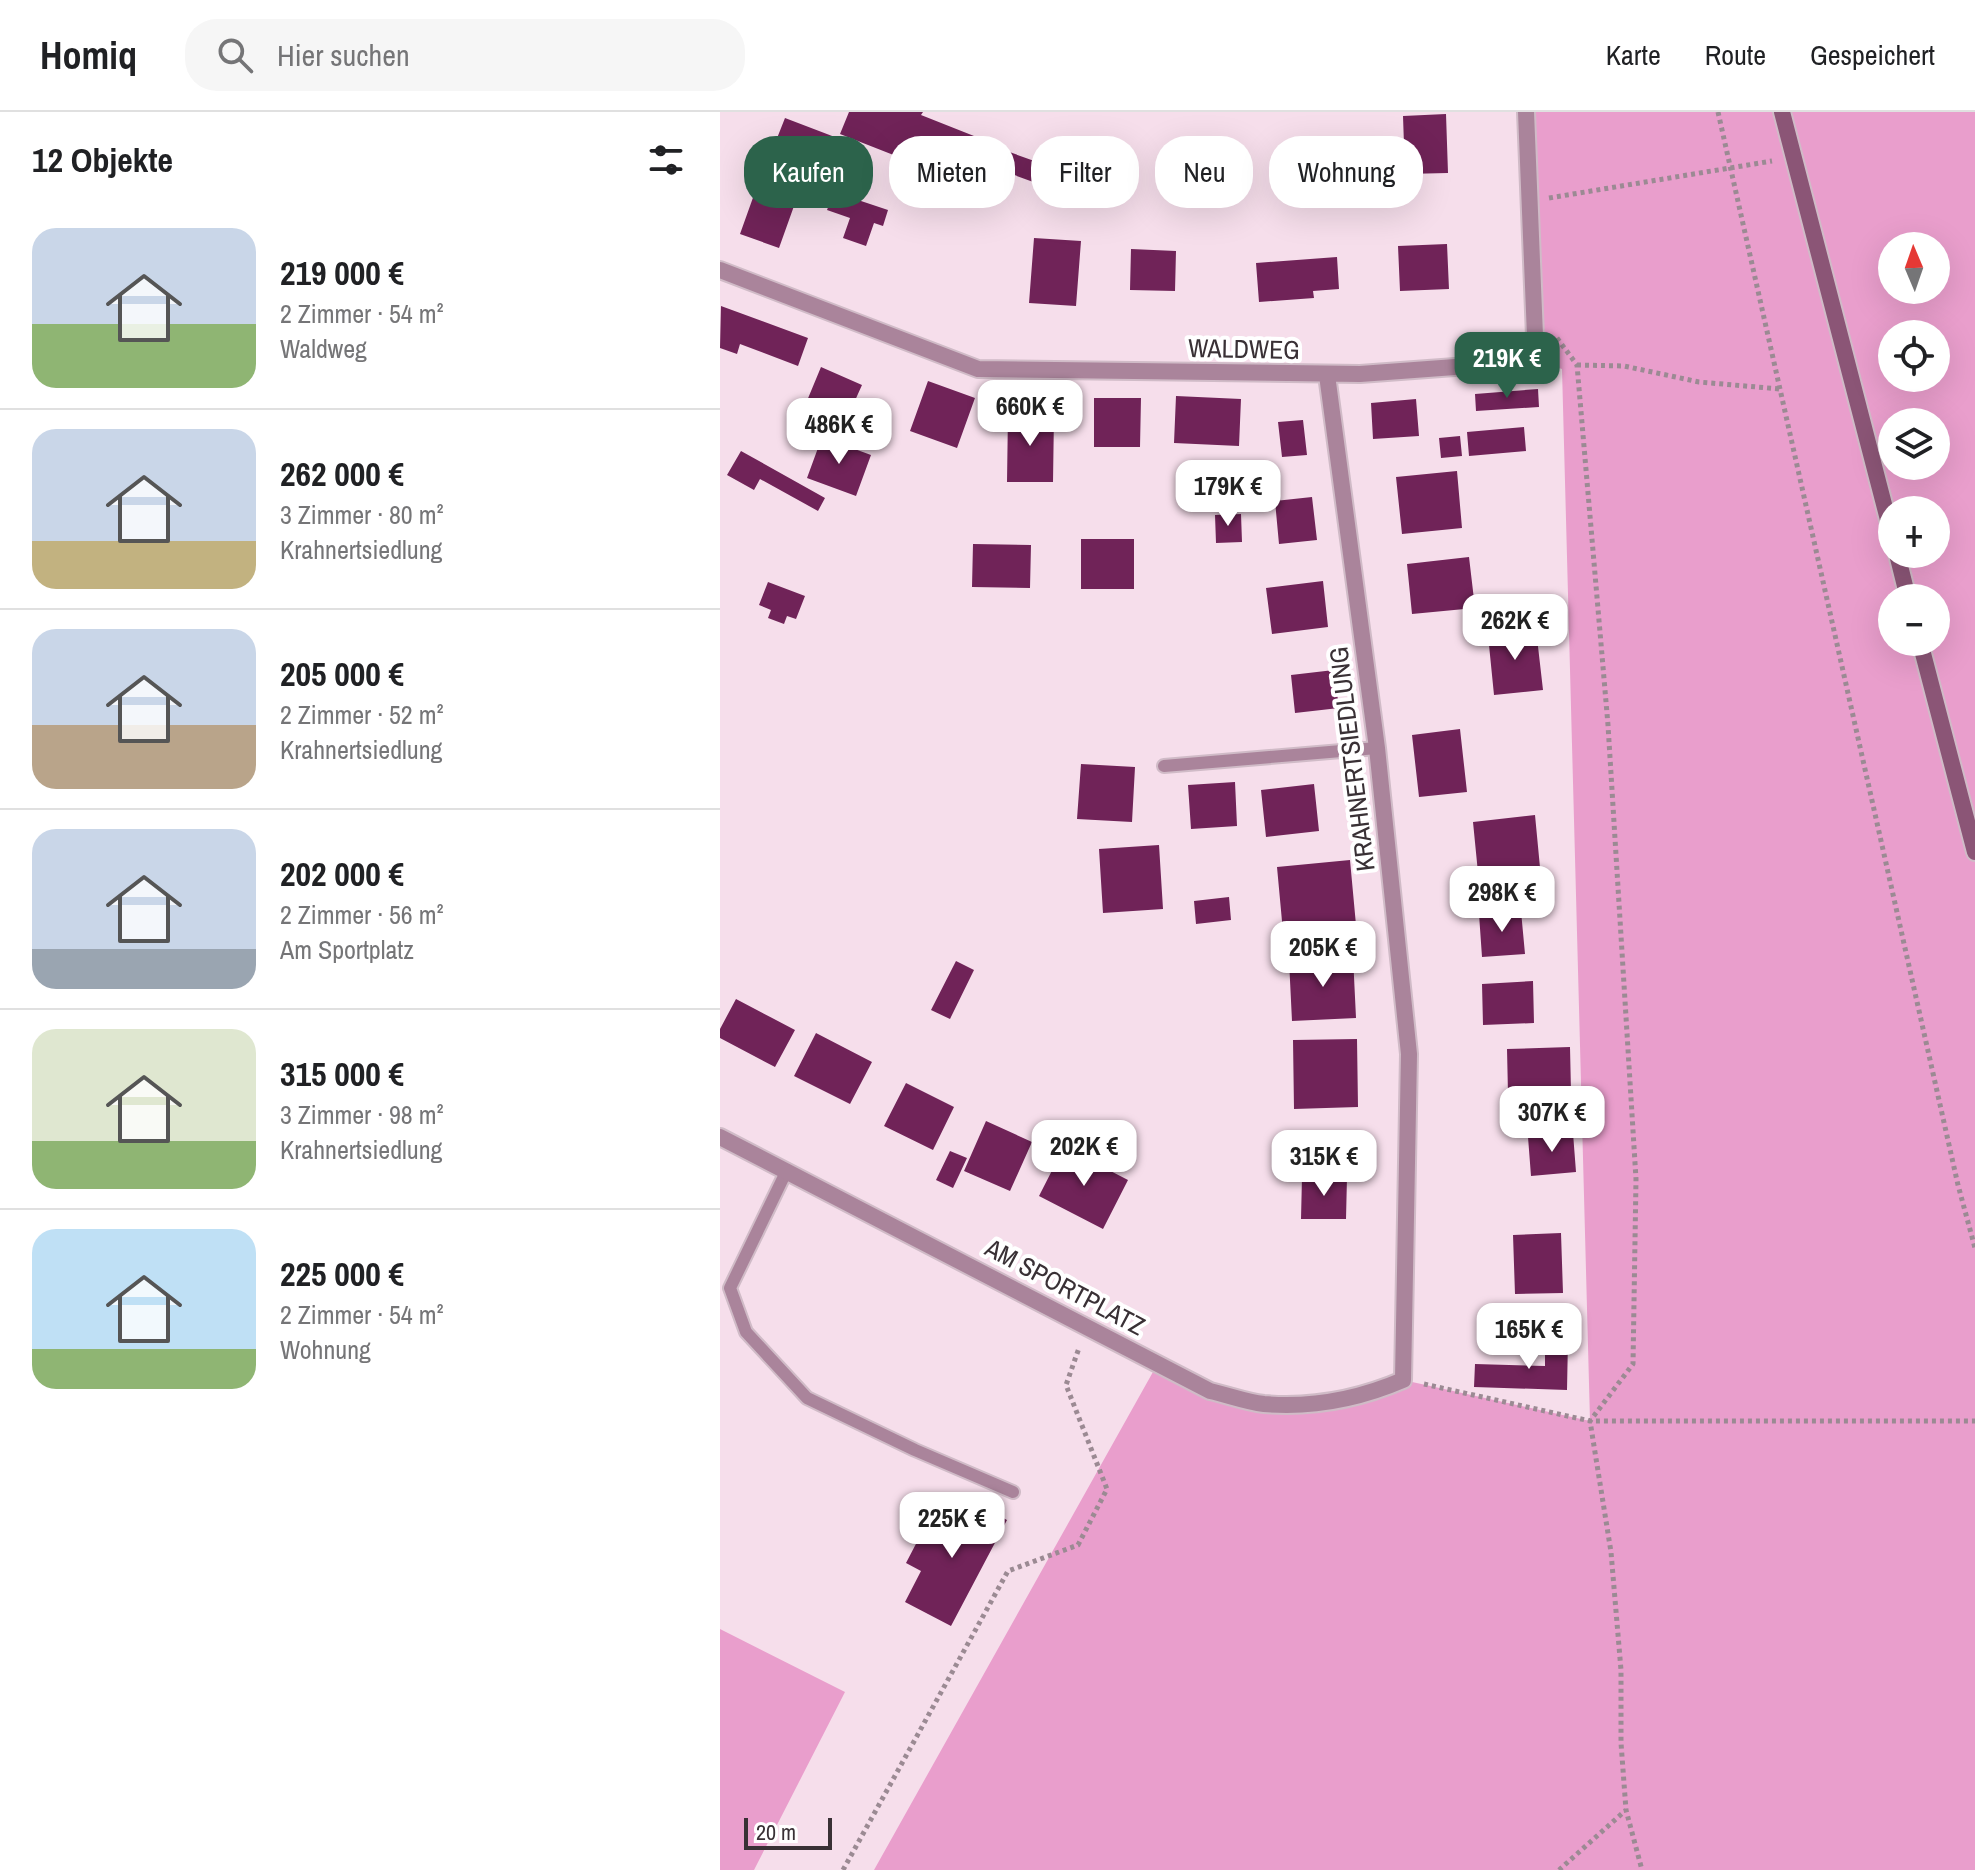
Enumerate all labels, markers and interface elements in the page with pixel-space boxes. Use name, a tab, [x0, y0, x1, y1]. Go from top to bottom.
search box	[185, 19, 745, 91]
text: Homiq	[40, 30, 137, 81]
icon: search	[213, 33, 257, 77]
text: Hier suchen	[277, 35, 410, 75]
text: Karte	[1606, 36, 1661, 74]
text: Route	[1705, 36, 1766, 74]
text: Gespeichert	[1810, 36, 1935, 74]
chip: Kaufen	[744, 136, 873, 208]
chip: Mieten	[889, 136, 1015, 208]
chip: Filter	[1031, 136, 1139, 208]
chip: Neu	[1155, 136, 1253, 208]
chip: Wohnung	[1269, 136, 1423, 208]
text: 12 Objekte	[32, 137, 173, 183]
icon: filters	[644, 138, 688, 182]
north arrow	[1878, 232, 1950, 304]
map controls	[1878, 232, 1950, 656]
text: 219 000 €	[280, 250, 404, 296]
icon: home	[96, 260, 192, 356]
text: 2 Zimmer · 54 m²	[280, 296, 444, 331]
button: locate	[1878, 320, 1950, 392]
street label: WALDWEG	[1188, 330, 1300, 367]
text: Waldweg	[280, 331, 367, 366]
pin: 219K €	[1442, 332, 1572, 400]
text: 219K €	[1473, 340, 1541, 375]
pin: 660K €	[965, 380, 1095, 448]
text: 660K €	[996, 388, 1064, 423]
pin: 486K €	[774, 398, 904, 466]
text: 486K €	[805, 406, 873, 441]
button: layers	[1878, 408, 1950, 480]
text: 262 000 €	[280, 451, 404, 497]
pin: 179K €	[1163, 460, 1293, 528]
icon: home	[96, 461, 192, 557]
text: 179K €	[1194, 468, 1262, 503]
button: +	[1878, 496, 1950, 568]
text: 3 Zimmer · 80 m²	[280, 497, 444, 532]
text: Krahnertsiedlung	[280, 532, 442, 567]
button: −	[1878, 584, 1950, 656]
pin: 262K €	[1450, 594, 1580, 662]
text: 262K €	[1481, 602, 1549, 637]
street label: KRAHNERTSIEDLUNG	[1320, 645, 1383, 873]
text: 205 000 €	[280, 651, 404, 697]
icon: home	[96, 661, 192, 757]
text: 2 Zimmer · 52 m²	[280, 697, 444, 732]
text: Krahnertsiedlung	[280, 732, 442, 767]
text: 202 000 €	[280, 851, 404, 897]
icon: home	[96, 861, 192, 957]
pin: 298K €	[1437, 866, 1567, 934]
text: 298K €	[1468, 874, 1536, 909]
text: 2 Zimmer · 56 m²	[280, 897, 444, 932]
pin: 205K €	[1258, 921, 1388, 989]
text: 205K €	[1289, 929, 1357, 964]
text: Am Sportplatz	[280, 932, 414, 967]
text: 315 000 €	[280, 1051, 404, 1097]
icon: home	[96, 1061, 192, 1157]
pin: 307K €	[1487, 1086, 1617, 1154]
text: 307K €	[1518, 1094, 1586, 1129]
text: 3 Zimmer · 98 m²	[280, 1097, 444, 1132]
pin: 202K €	[1019, 1120, 1149, 1188]
text: 202K €	[1050, 1128, 1118, 1163]
pin: 315K €	[1259, 1130, 1389, 1198]
text: Krahnertsiedlung	[280, 1132, 442, 1167]
text: 315K €	[1290, 1138, 1358, 1173]
street label: AM SPORTPLATZ	[979, 1229, 1151, 1343]
text: 225 000 €	[280, 1251, 404, 1297]
icon: home	[96, 1261, 192, 1357]
text: 2 Zimmer · 54 m²	[280, 1297, 444, 1332]
pin: 165K €	[1464, 1303, 1594, 1371]
text: 165K €	[1495, 1311, 1563, 1346]
text: Wohnung	[280, 1332, 371, 1367]
pin: 225K €	[887, 1492, 1017, 1560]
text: 225K €	[918, 1500, 986, 1535]
scale bar	[744, 1814, 832, 1850]
text: 20 m	[756, 1817, 796, 1847]

